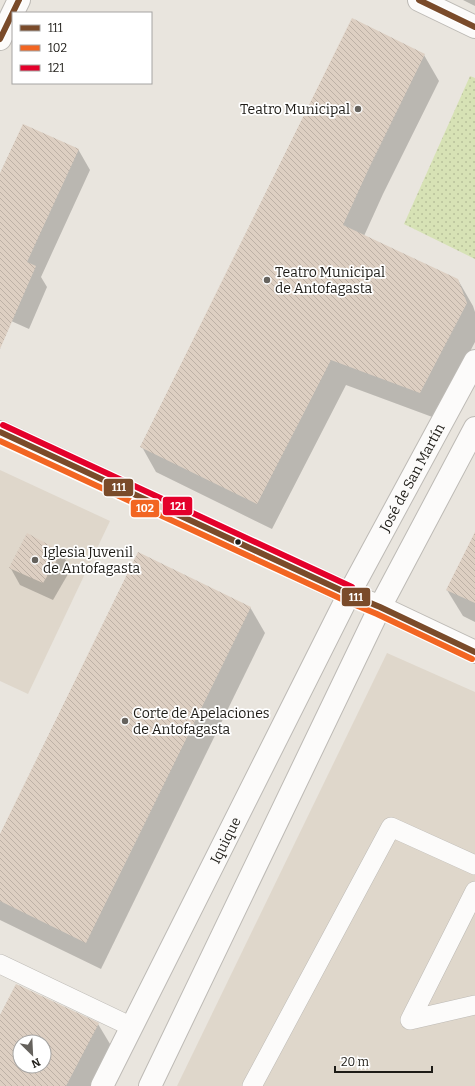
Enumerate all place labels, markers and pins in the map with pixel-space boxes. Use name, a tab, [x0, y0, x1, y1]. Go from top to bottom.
place label: Teatro Municipal	[240, 101, 350, 118]
marker: Teatro Municipal	[353, 104, 363, 114]
place label: Teatro Municipal de Antofagasta	[275, 264, 385, 297]
marker: Teatro Municipal de Antofagasta	[262, 275, 272, 285]
unlabelled marker	[233, 537, 243, 547]
place label: Iglesia Juvenil de Antofagasta	[43, 544, 141, 577]
marker: Iglesia Juvenil de Antofagasta	[30, 555, 40, 565]
place label: Corte de Apelaciones de Antofagasta	[133, 705, 270, 738]
marker: Corte de Apelaciones de Antofagasta	[120, 716, 130, 726]

